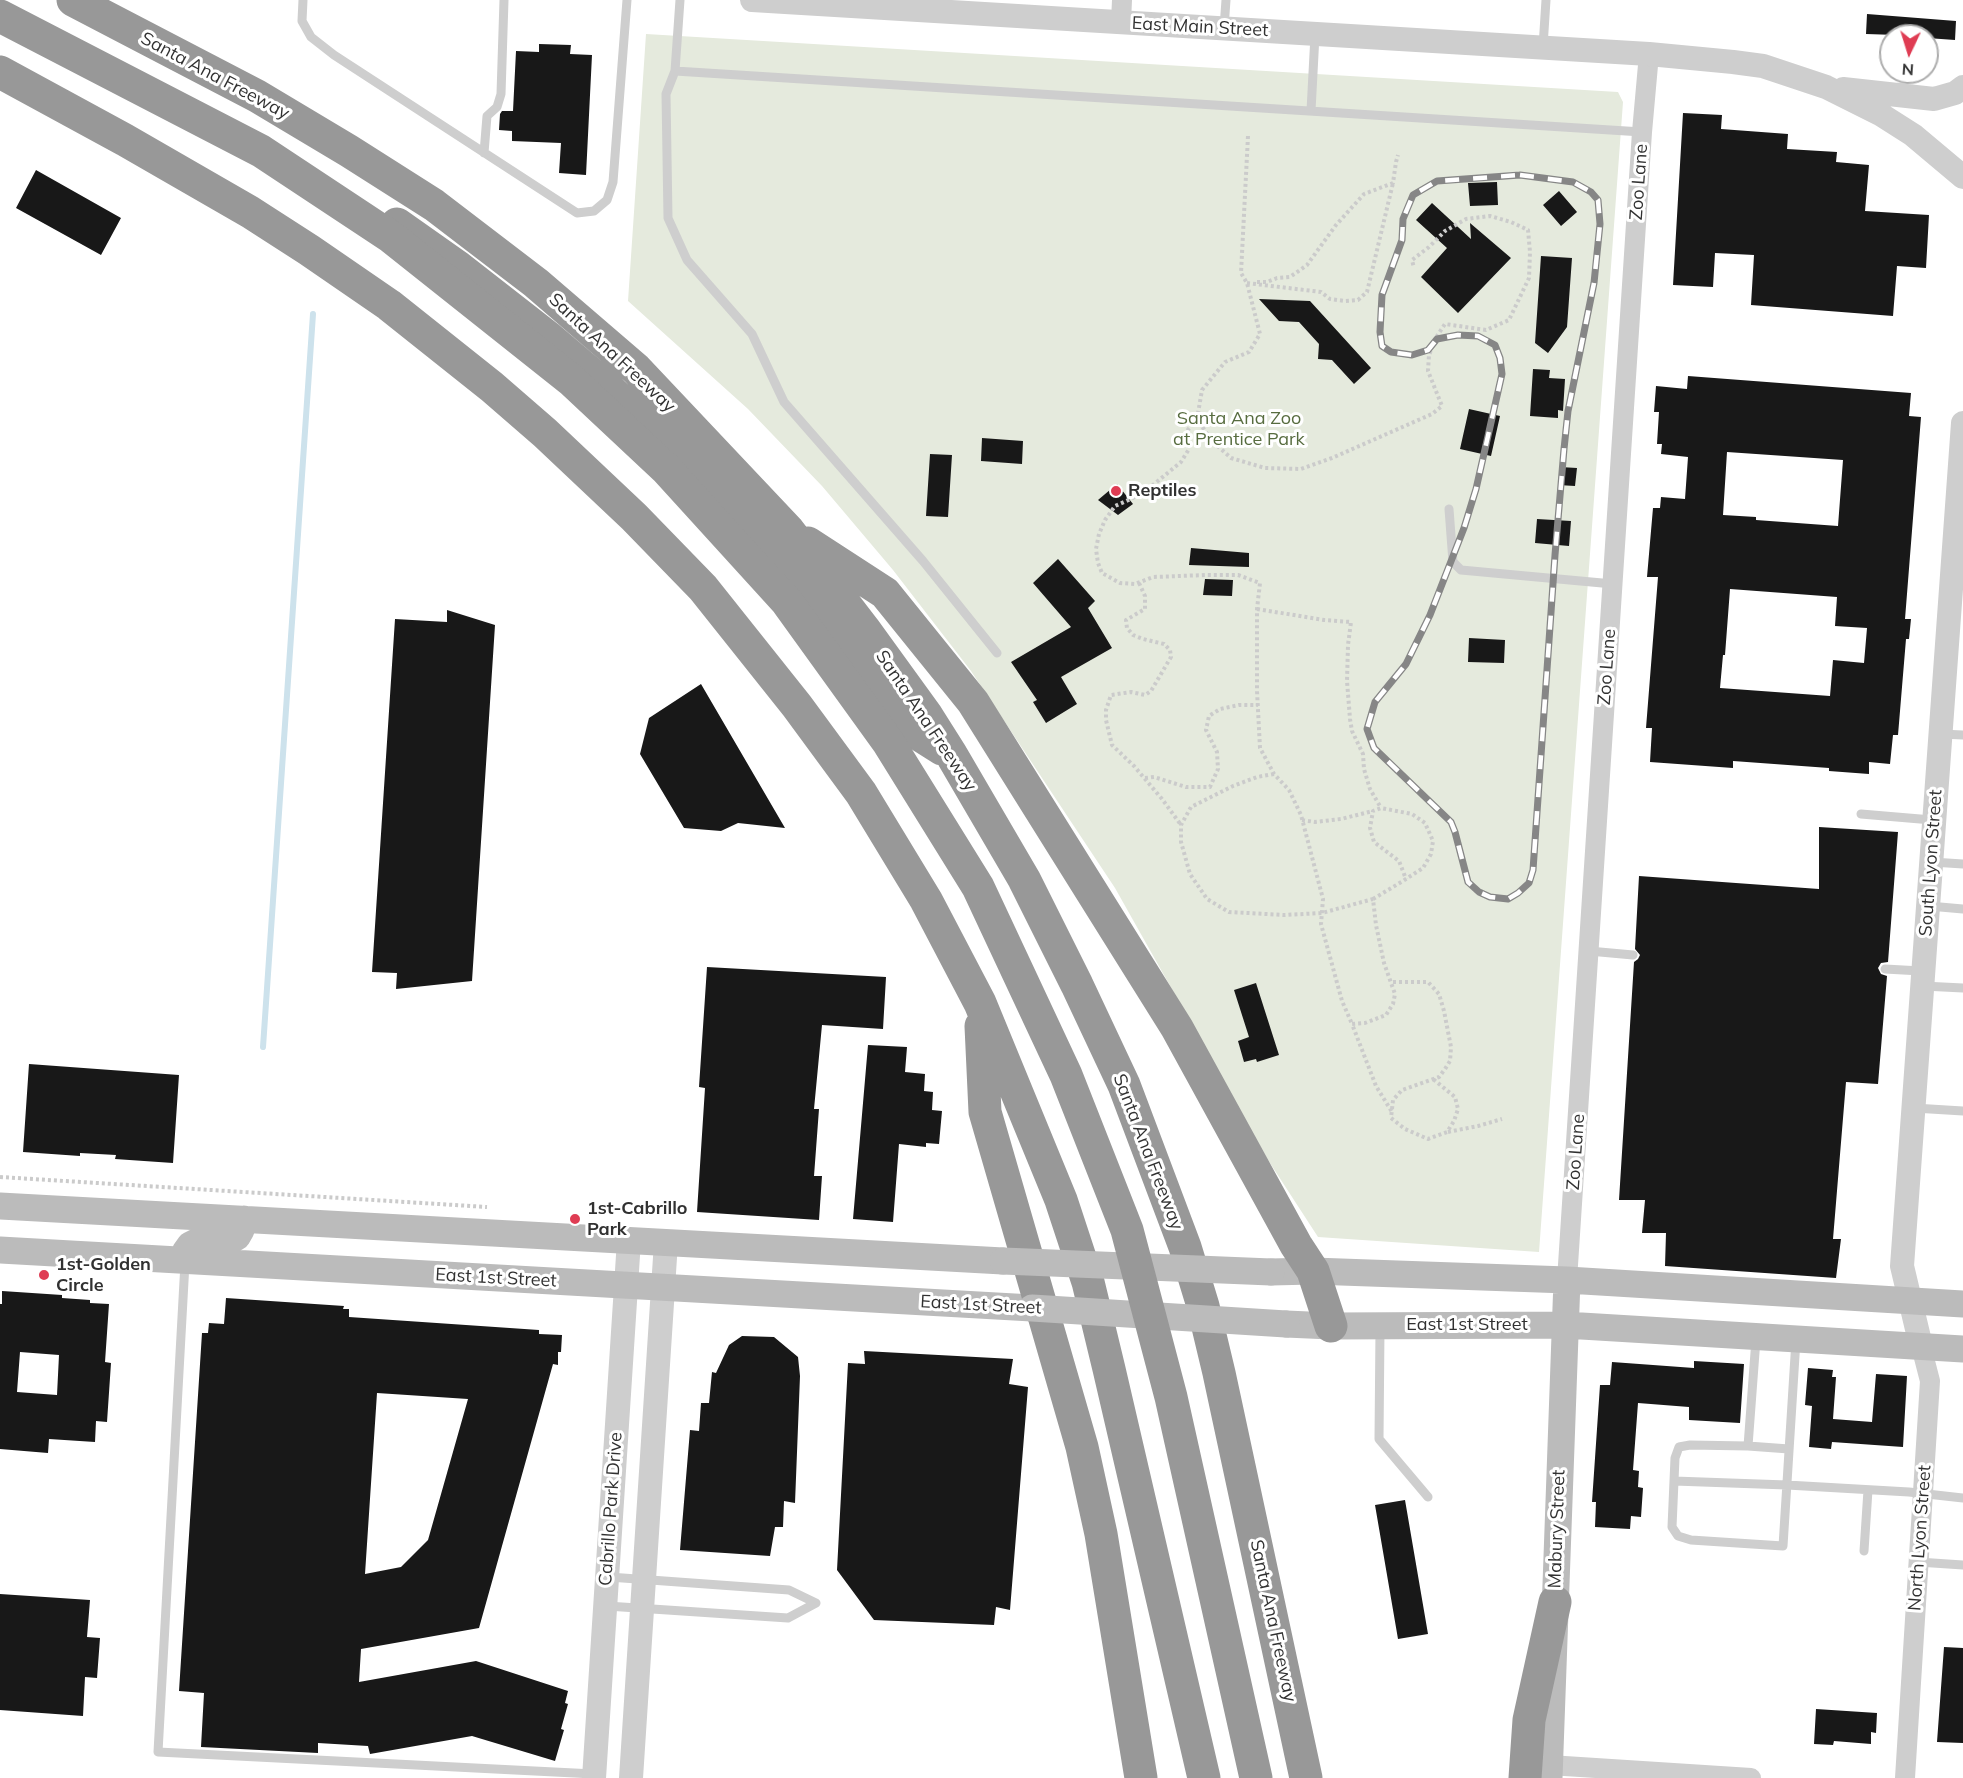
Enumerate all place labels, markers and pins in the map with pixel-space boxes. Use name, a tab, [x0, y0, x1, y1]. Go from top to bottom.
place label: Reptiles	[1128, 480, 1196, 502]
marker: Reptiles	[1109, 484, 1123, 498]
place label: 1st-Cabrillo Park	[587, 1198, 687, 1240]
marker: 1st-Cabrillo Park	[568, 1212, 582, 1226]
place label: 1st-Golden Circle	[56, 1254, 151, 1296]
marker: 1st-Golden Circle	[37, 1268, 51, 1282]

